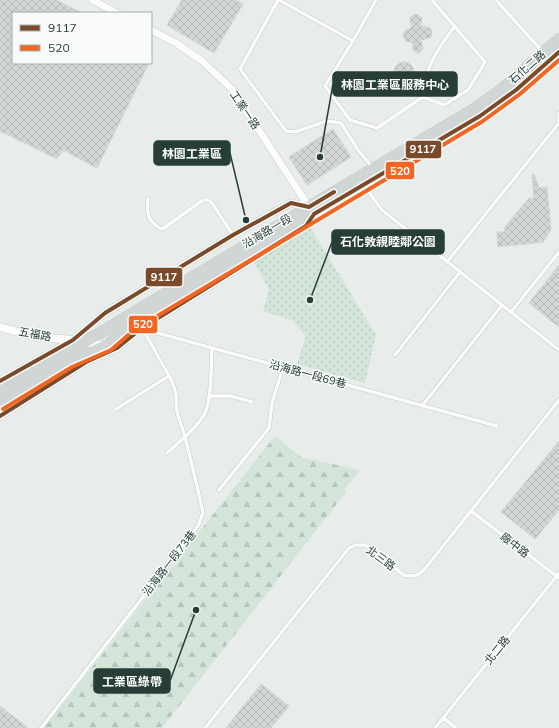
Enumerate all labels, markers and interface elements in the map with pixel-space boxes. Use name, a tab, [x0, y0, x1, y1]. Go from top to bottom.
legend	[12, 12, 152, 64]
text: 9117	[48, 20, 77, 35]
text: 520	[48, 40, 70, 55]
street label: 石化二路	[506, 47, 548, 87]
callout: 林園工業區服務中心	[333, 72, 457, 96]
text: 林園工業區服務中心	[341, 77, 449, 92]
street label: 工業一路	[227, 88, 263, 132]
line badge: 9117	[405, 140, 442, 159]
callout: 林園工業區	[154, 141, 230, 165]
text: 9117	[410, 142, 437, 156]
text: 林園工業區	[162, 146, 222, 161]
line badge: 520	[385, 161, 415, 180]
text: 520	[390, 164, 410, 178]
street label: 沿海路一段	[240, 211, 294, 251]
callout: 石化敦親睦鄰公園	[332, 230, 444, 254]
text: 石化敦親睦鄰公園	[340, 234, 436, 249]
line badge: 9117	[145, 267, 183, 287]
text: 9117	[151, 270, 178, 284]
line badge: 520	[128, 315, 158, 334]
text: 520	[133, 317, 153, 331]
street label: 五福路	[18, 324, 52, 344]
street label: 沿海路一段69巷	[268, 357, 348, 391]
street label: 沿海路一段73巷	[139, 527, 199, 599]
street label: 廠中路	[498, 529, 532, 561]
street label: 北三路	[364, 543, 398, 573]
street label: 北二路	[481, 633, 513, 667]
callout: 工業區綠帶	[94, 669, 170, 693]
text: 工業區綠帶	[102, 674, 162, 689]

